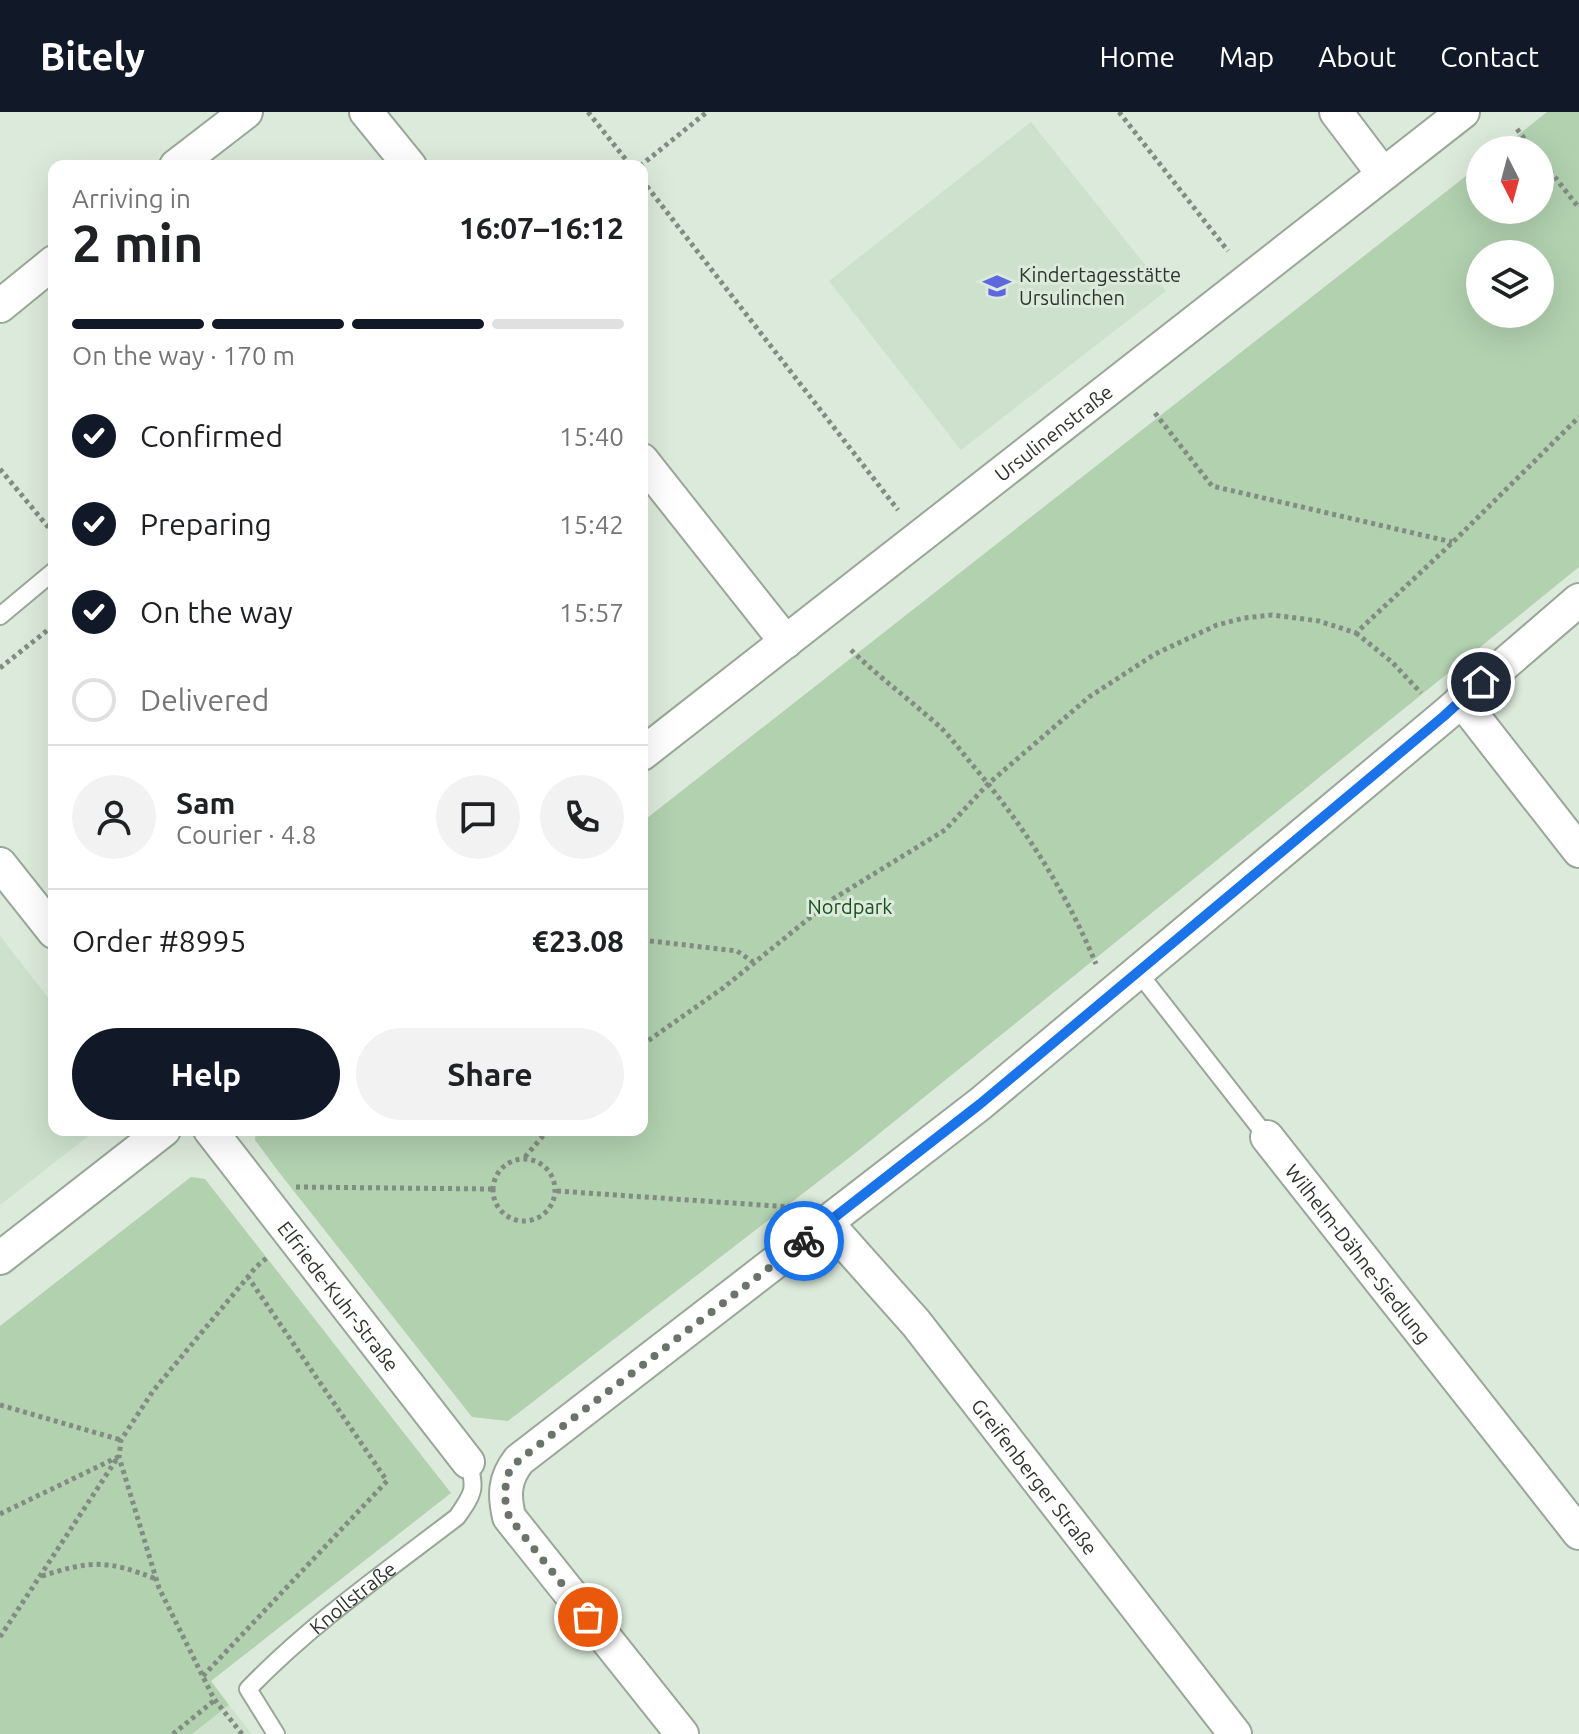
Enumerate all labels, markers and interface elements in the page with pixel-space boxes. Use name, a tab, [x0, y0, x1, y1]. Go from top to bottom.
text: Bitely	[40, 35, 145, 77]
text: Home	[1100, 41, 1175, 72]
text: Map	[1219, 41, 1274, 72]
text: About	[1318, 41, 1396, 72]
text: Contact	[1440, 41, 1539, 72]
north arrow	[1466, 136, 1554, 224]
map controls	[1466, 136, 1554, 328]
text: Arriving in	[72, 184, 191, 213]
text: 16:07–16:12	[459, 211, 624, 245]
text: 2 min	[72, 214, 203, 272]
button: layers	[1466, 240, 1554, 328]
place label: Kindertagesstätte Ursulinchen	[1019, 263, 1181, 309]
school or university icon: Kindertagesstätte Ursulinchen	[982, 271, 1012, 301]
text: On the way · 170 m	[72, 341, 295, 370]
street label: Ursulinenstraße	[990, 379, 1117, 486]
icon: check	[72, 414, 116, 458]
text: Confirmed	[140, 419, 283, 453]
text: 15:40	[559, 422, 624, 451]
icon: check	[72, 502, 116, 546]
text: Preparing	[140, 507, 272, 541]
text: 15:42	[559, 510, 624, 539]
icon: check	[72, 590, 116, 634]
text: On the way	[140, 595, 293, 629]
text: 15:57	[559, 598, 624, 627]
pin	[1447, 648, 1515, 716]
icon: home	[1459, 660, 1503, 704]
text: Delivered	[140, 683, 269, 717]
button: person	[72, 775, 156, 859]
button: chat	[436, 775, 520, 859]
button: phone	[540, 775, 624, 859]
text: Sam	[176, 786, 235, 820]
text: Courier · 4.8	[176, 820, 316, 849]
park label: Nordpark	[808, 895, 892, 918]
text: Order #8995	[72, 924, 246, 958]
text: €23.08	[532, 924, 624, 958]
button: Help	[72, 1028, 340, 1120]
button: Share	[356, 1028, 624, 1120]
street label: Wilhelm-Dähne-Siedlung	[1281, 1159, 1436, 1347]
courier	[764, 1201, 844, 1281]
street label: Elfriede-Kuhr-Straße	[274, 1216, 404, 1375]
icon: bike	[782, 1219, 826, 1263]
street label: Greifenberger Straße	[967, 1394, 1103, 1559]
street label: Knollstraße	[305, 1556, 400, 1638]
pin	[554, 1583, 622, 1651]
icon: bag	[566, 1595, 610, 1639]

